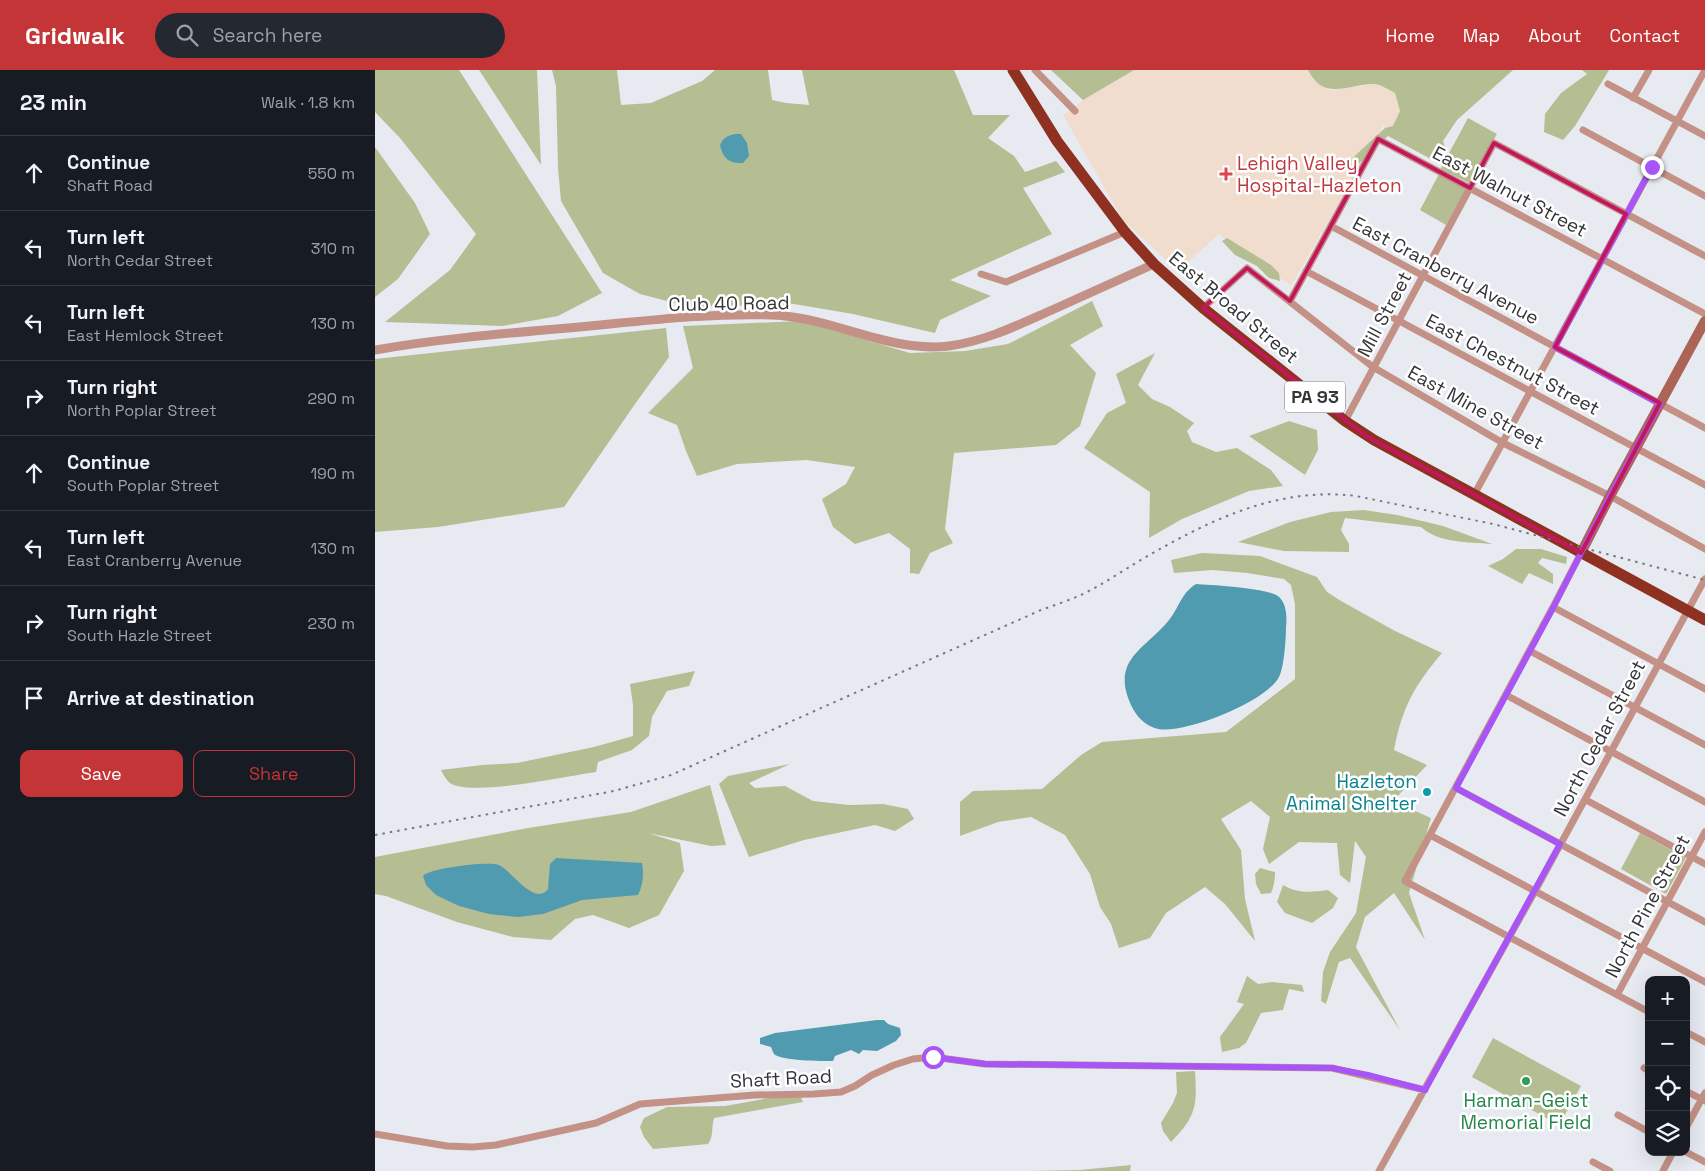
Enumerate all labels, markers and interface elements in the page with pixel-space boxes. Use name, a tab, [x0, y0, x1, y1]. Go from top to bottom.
search box	[155, 13, 505, 58]
text: Gridwalk	[25, 20, 125, 51]
icon: search	[173, 21, 201, 49]
text: Search here	[213, 23, 322, 48]
text: Home	[1386, 24, 1435, 47]
text: Map	[1463, 24, 1500, 47]
text: About	[1528, 24, 1582, 47]
text: Contact	[1610, 24, 1680, 47]
text: 23 min	[20, 89, 87, 116]
text: Walk · 1.8 km	[261, 92, 355, 113]
street label: East Walnut Street	[1428, 140, 1591, 243]
text: Continue	[67, 150, 150, 175]
place label: Lehigh Valley Hospital-Hazleton	[1237, 151, 1402, 198]
route end	[1641, 156, 1664, 179]
icon: ahead	[20, 159, 48, 187]
text: 550 m	[308, 163, 355, 184]
marker: Lehigh Valley Hospital-Hazleton	[1219, 167, 1233, 181]
text: Shaft Road	[67, 175, 153, 196]
street label: East Cranberry Avenue	[1348, 211, 1543, 330]
text: Turn left	[67, 225, 145, 250]
icon: left	[20, 234, 48, 262]
text: 310 m	[311, 238, 355, 259]
street label: East Broad Street	[1164, 246, 1304, 369]
text: North Cedar Street	[67, 250, 213, 271]
street label: Mill Street	[1351, 267, 1417, 361]
street label: Club 40 Road	[668, 290, 790, 317]
text: Turn left	[67, 300, 145, 325]
street label: East Chestnut Street	[1422, 308, 1604, 421]
icon: left	[20, 309, 48, 337]
text: 130 m	[311, 313, 355, 334]
text: East Hemlock Street	[67, 325, 224, 346]
street label: East Mine Street	[1403, 360, 1548, 455]
text: Turn right	[67, 375, 157, 400]
road number: PA 93	[1285, 382, 1345, 412]
icon: right	[20, 384, 48, 412]
text: 290 m	[307, 388, 355, 409]
text: North Poplar Street	[67, 400, 217, 421]
text: Continue	[67, 450, 150, 475]
icon: ahead	[20, 459, 48, 487]
text: 190 m	[310, 463, 355, 484]
text: South Poplar Street	[67, 475, 219, 496]
text: Turn left	[67, 525, 145, 550]
icon: left	[20, 534, 48, 562]
text: 130 m	[311, 538, 355, 559]
text: East Cranberry Avenue	[67, 550, 242, 571]
text: Turn right	[67, 600, 157, 625]
icon: right	[20, 609, 48, 637]
text: 230 m	[308, 613, 355, 634]
text: South Hazle Street	[67, 625, 212, 646]
street label: North Cedar Street	[1548, 656, 1651, 821]
icon: arrive	[20, 684, 48, 712]
text: Arrive at destination	[67, 686, 255, 711]
button: Save	[20, 750, 183, 797]
button: Share	[193, 750, 355, 797]
place label: Hazleton Animal Shelter	[1286, 769, 1417, 816]
marker: Hazleton Animal Shelter	[1421, 786, 1433, 798]
street label: North Pine Street	[1599, 830, 1696, 982]
map controls	[1645, 976, 1690, 1156]
button: +	[1645, 976, 1690, 1021]
button: −	[1645, 1021, 1690, 1066]
route start	[922, 1046, 945, 1069]
street label: Shaft Road	[729, 1063, 833, 1094]
button: locate	[1645, 1066, 1690, 1111]
marker: Harman-Geist Memorial Field	[1520, 1075, 1532, 1087]
place label: Harman-Geist Memorial Field	[1460, 1088, 1592, 1135]
button: layers	[1645, 1111, 1690, 1156]

